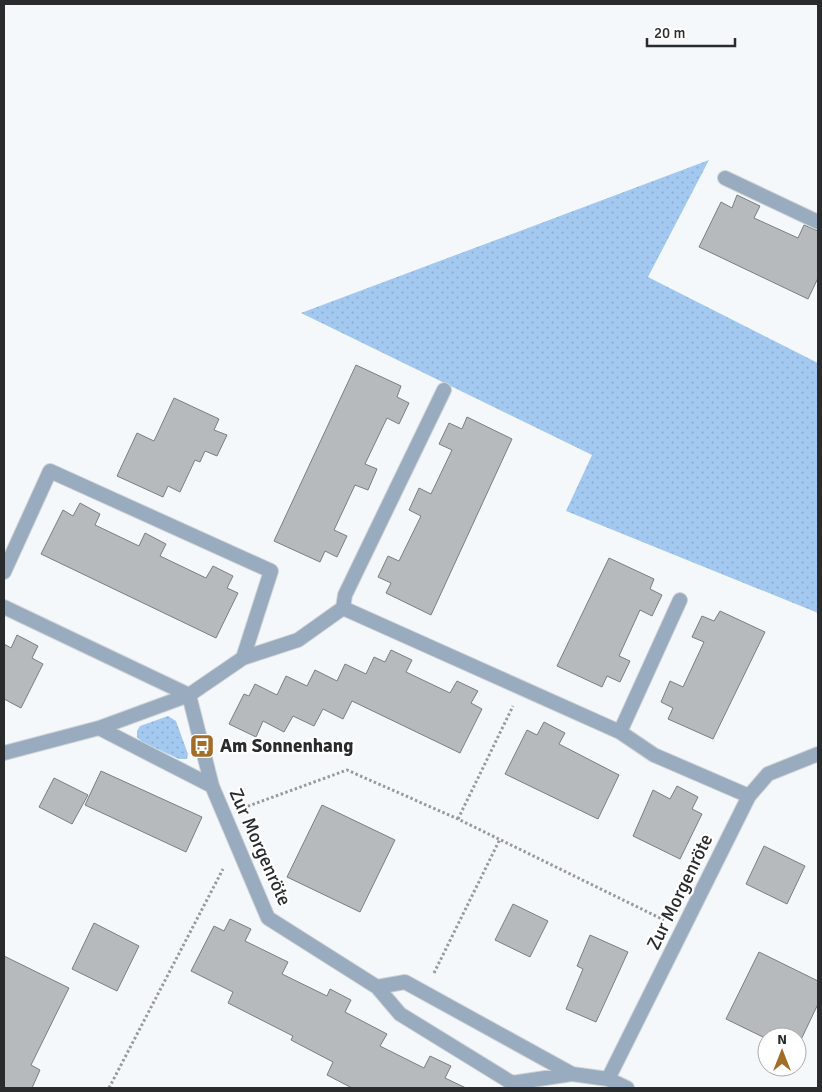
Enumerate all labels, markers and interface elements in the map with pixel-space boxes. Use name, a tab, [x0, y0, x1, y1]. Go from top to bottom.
scale bar	[647, 15, 734, 47]
text: 20 m	[654, 24, 685, 42]
bus stop icon: Am Sonnenhang	[189, 733, 215, 759]
place label: Am Sonnenhang	[220, 734, 353, 758]
street label: Zur Morgenröte	[223, 785, 297, 909]
street label: Zur Morgenröte	[642, 830, 718, 954]
north arrow	[757, 1027, 807, 1077]
text: N	[777, 1031, 787, 1048]

